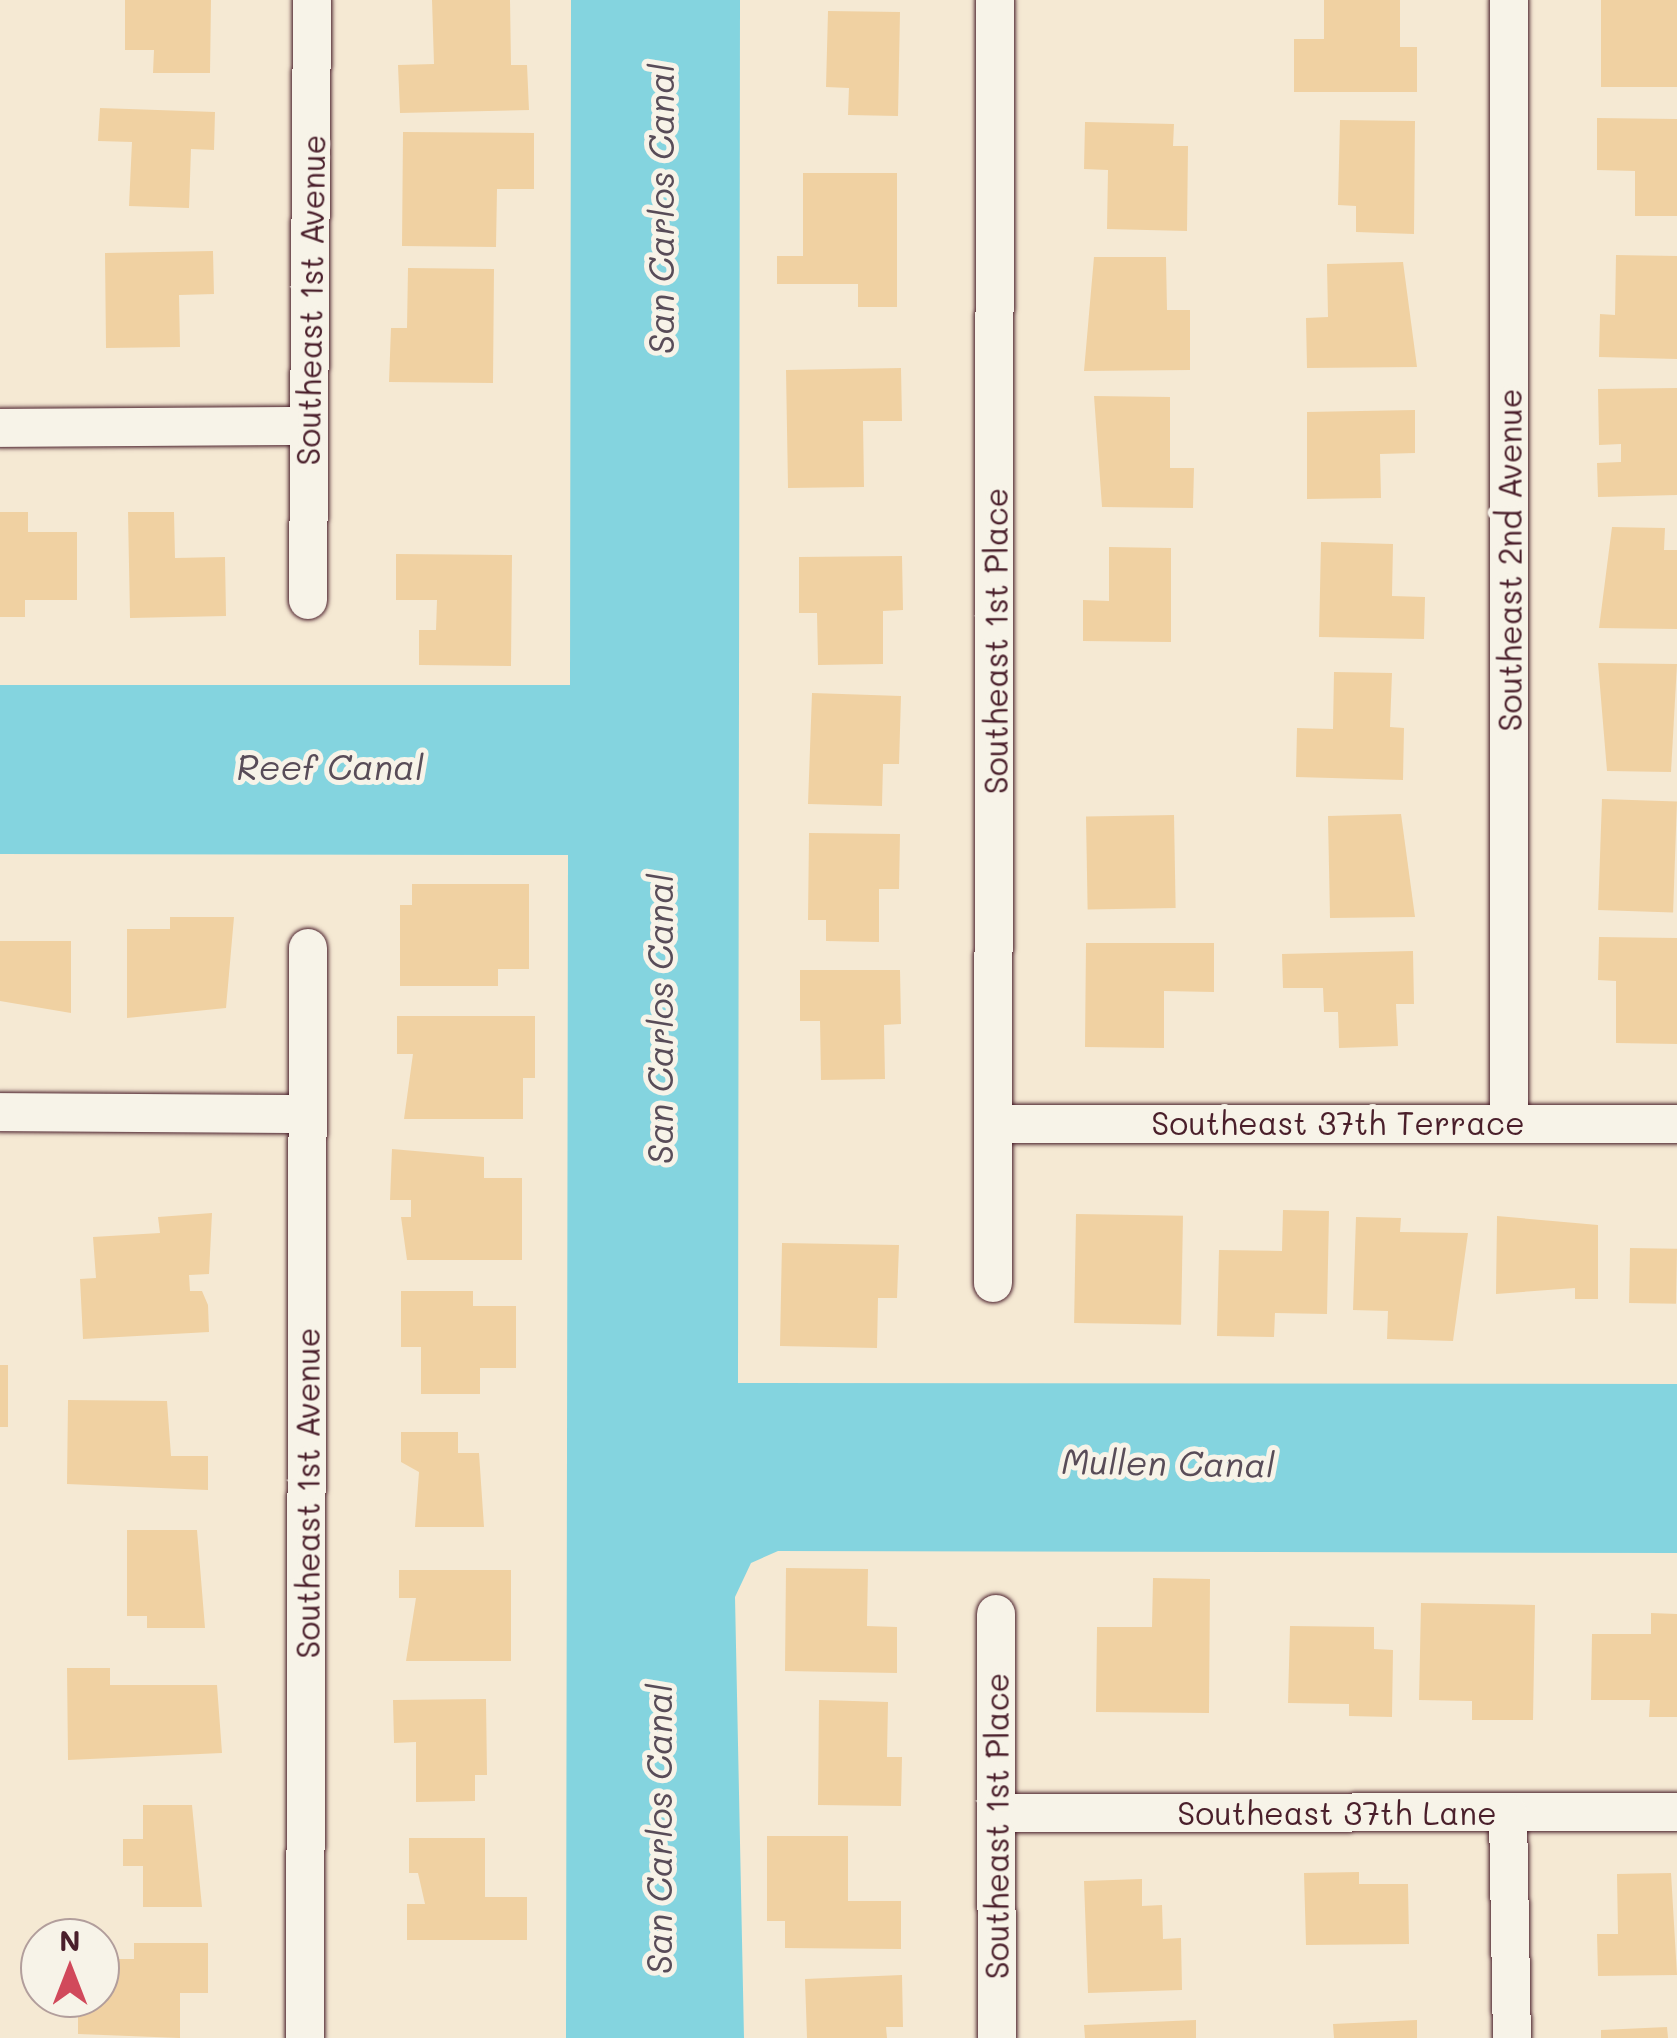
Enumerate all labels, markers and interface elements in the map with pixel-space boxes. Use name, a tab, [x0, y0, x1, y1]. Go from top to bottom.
water label: San Carlos Canal	[639, 64, 681, 354]
street label: Southeast 1st Avenue	[288, 134, 332, 466]
street label: Southeast 2nd Avenue	[1490, 388, 1528, 732]
street label: Southeast 1st Place	[976, 488, 1014, 794]
water label: Reef Canal	[236, 745, 424, 787]
water label: San Carlos Canal	[638, 874, 680, 1164]
street label: Southeast 37th Terrace	[1151, 1103, 1525, 1141]
street label: Southeast 1st Avenue	[288, 1327, 326, 1659]
water label: Mullen Canal	[1061, 1439, 1275, 1485]
street label: Southeast 1st Place	[977, 1673, 1015, 1979]
water label: San Carlos Canal	[637, 1684, 679, 1974]
street label: Southeast 37th Lane	[1177, 1793, 1497, 1831]
north arrow	[20, 1918, 120, 2018]
text: N	[59, 1922, 81, 1958]

